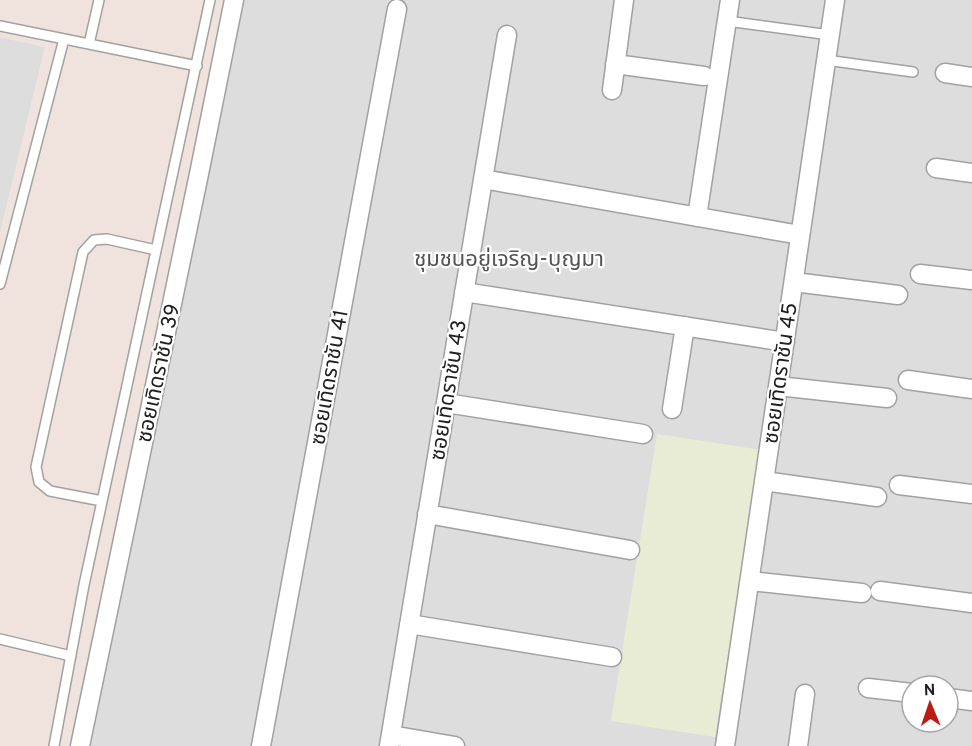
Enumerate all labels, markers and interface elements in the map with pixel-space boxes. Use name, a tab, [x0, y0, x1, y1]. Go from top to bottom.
district label: ชุมชนอยู่เจริญ-บุญมา	[414, 247, 604, 274]
street label: ซอยเทิดราชัน 45	[758, 301, 805, 446]
street label: ซอยเทิดราชัน 39	[132, 302, 187, 445]
street label: ซอยเทิดราชัน 41	[305, 307, 356, 447]
street label: ซอยเทิดราชัน 43	[425, 318, 474, 462]
north arrow	[900, 674, 960, 734]
text: N	[923, 681, 936, 701]

